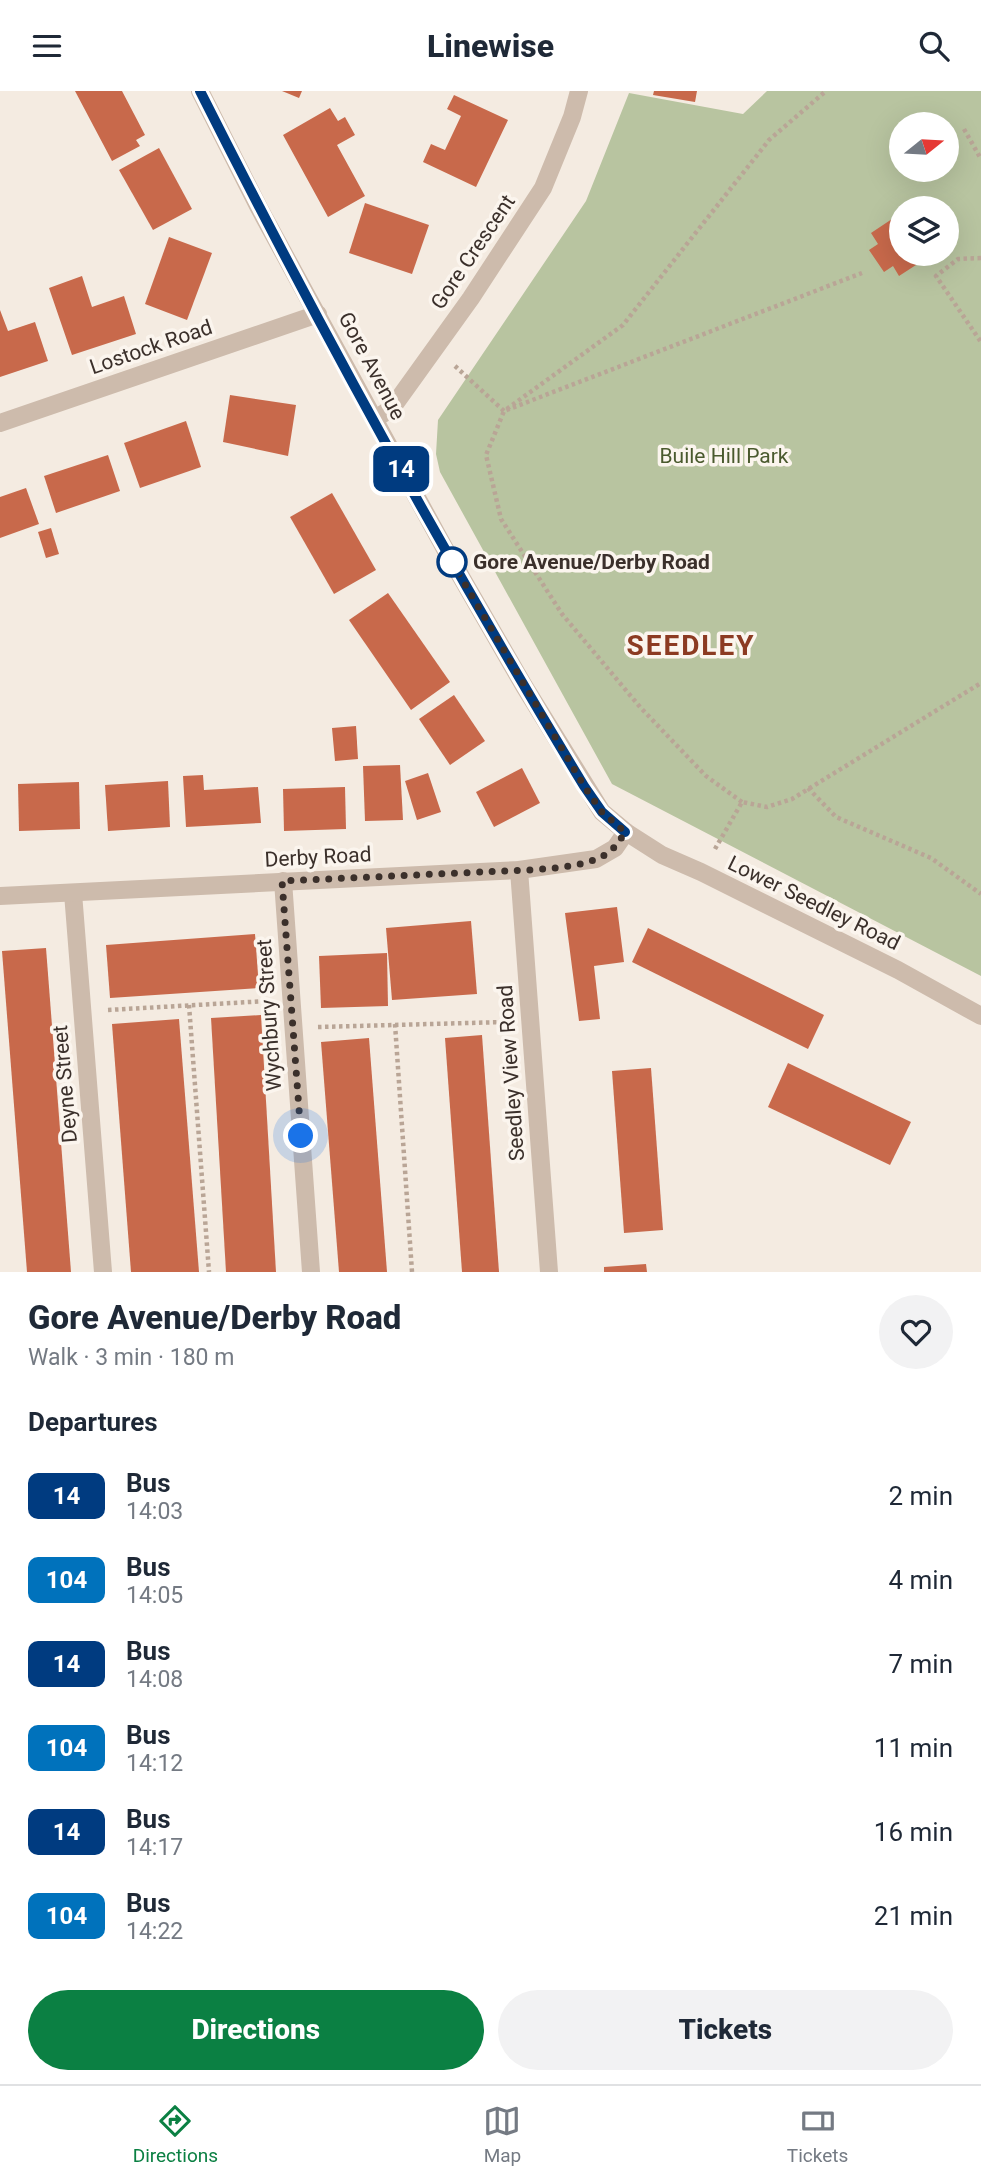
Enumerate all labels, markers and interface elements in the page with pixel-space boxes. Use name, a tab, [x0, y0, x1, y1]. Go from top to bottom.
icon: menu	[28, 27, 66, 65]
text: Linewise	[427, 27, 554, 65]
icon: search	[915, 27, 953, 65]
north arrow	[889, 112, 959, 182]
map controls	[889, 112, 959, 266]
street label: Gore Crescent	[426, 190, 520, 314]
button: layers	[889, 196, 959, 266]
street label: Gore Avenue	[334, 308, 410, 424]
street label: Lostock Road	[87, 315, 215, 379]
park label: Buile Hill Park	[659, 444, 789, 468]
line badge: 14	[370, 446, 432, 492]
text: 14	[387, 455, 415, 483]
marker: Gore Avenue/Derby Road	[437, 547, 467, 577]
place label: Gore Avenue/Derby Road	[473, 550, 710, 574]
district label: SEEDLEY	[626, 629, 756, 662]
street label: Derby Road	[264, 842, 372, 872]
street label: Lower Seedley Road	[724, 851, 904, 955]
street label: Wychbury Street	[252, 938, 286, 1092]
street label: Seedley View Road	[493, 984, 529, 1162]
street label: Deyne Street	[48, 1024, 82, 1144]
your location	[283, 1118, 318, 1153]
button: heart	[879, 1295, 953, 1369]
text: Gore Avenue/Derby Road	[28, 1298, 401, 1337]
text: Walk · 3 min · 180 m	[28, 1344, 234, 1371]
text: Departures	[28, 1407, 158, 1437]
text: Bus	[126, 1468, 171, 1498]
text: 2 min	[888, 1481, 953, 1511]
text: 14	[53, 1482, 80, 1510]
text: 14:03	[126, 1498, 183, 1525]
text: Bus	[126, 1552, 171, 1582]
text: 4 min	[888, 1565, 953, 1595]
text: 104	[46, 1566, 87, 1594]
text: 14:05	[126, 1582, 183, 1609]
text: Bus	[126, 1636, 171, 1666]
text: 7 min	[888, 1649, 953, 1679]
text: 14	[53, 1650, 80, 1678]
text: 14:08	[126, 1666, 183, 1693]
text: Bus	[126, 1720, 171, 1750]
text: 11 min	[874, 1733, 953, 1763]
text: 104	[46, 1734, 87, 1762]
text: 14:12	[126, 1750, 183, 1777]
text: Bus	[126, 1804, 171, 1834]
text: 16 min	[874, 1817, 953, 1847]
text: 14	[53, 1818, 80, 1846]
text: 14:17	[126, 1834, 183, 1861]
text: Bus	[126, 1888, 171, 1918]
text: 21 min	[874, 1901, 953, 1931]
text: 104	[46, 1902, 87, 1930]
text: 14:22	[126, 1918, 183, 1945]
button: Directions	[28, 1990, 484, 2070]
button: Tickets	[498, 1990, 953, 2070]
tab: Directions	[133, 2102, 218, 2167]
tab: Map	[483, 2102, 521, 2167]
tab: Tickets	[787, 2102, 848, 2167]

